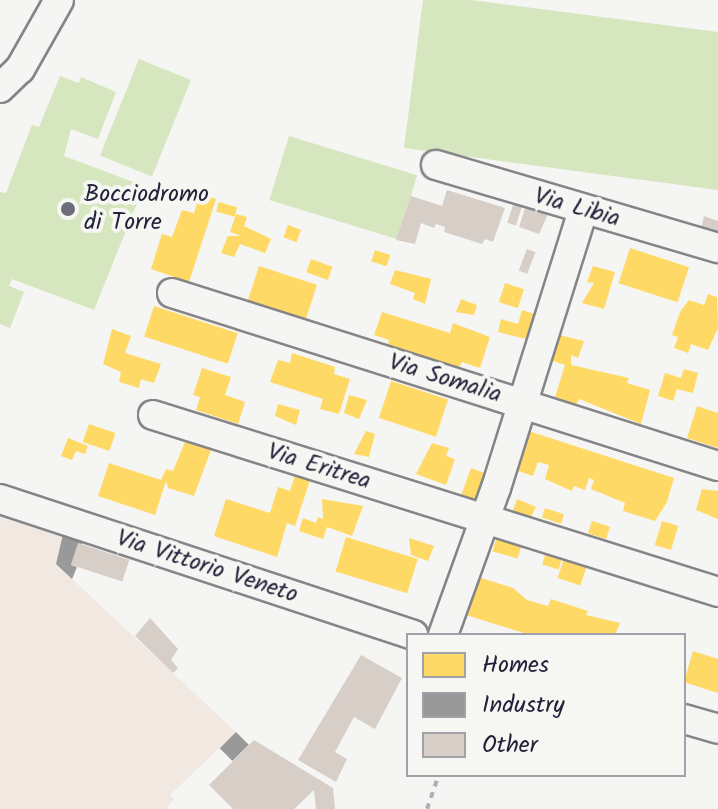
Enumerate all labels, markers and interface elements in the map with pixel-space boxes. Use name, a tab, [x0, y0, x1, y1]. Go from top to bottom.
place label: Bocciodromo di Torre	[84, 181, 209, 237]
street label: Via Libia	[531, 182, 623, 234]
marker: Bocciodromo di Torre	[59, 200, 77, 218]
street label: Via Somalia	[385, 348, 505, 410]
street label: Via Eritrea	[264, 438, 374, 496]
street label: Via Vittorio Veneto	[113, 524, 301, 610]
legend	[406, 633, 686, 777]
text: Homes	[482, 646, 549, 685]
text: Industry	[482, 686, 564, 725]
text: Other	[482, 726, 538, 765]

